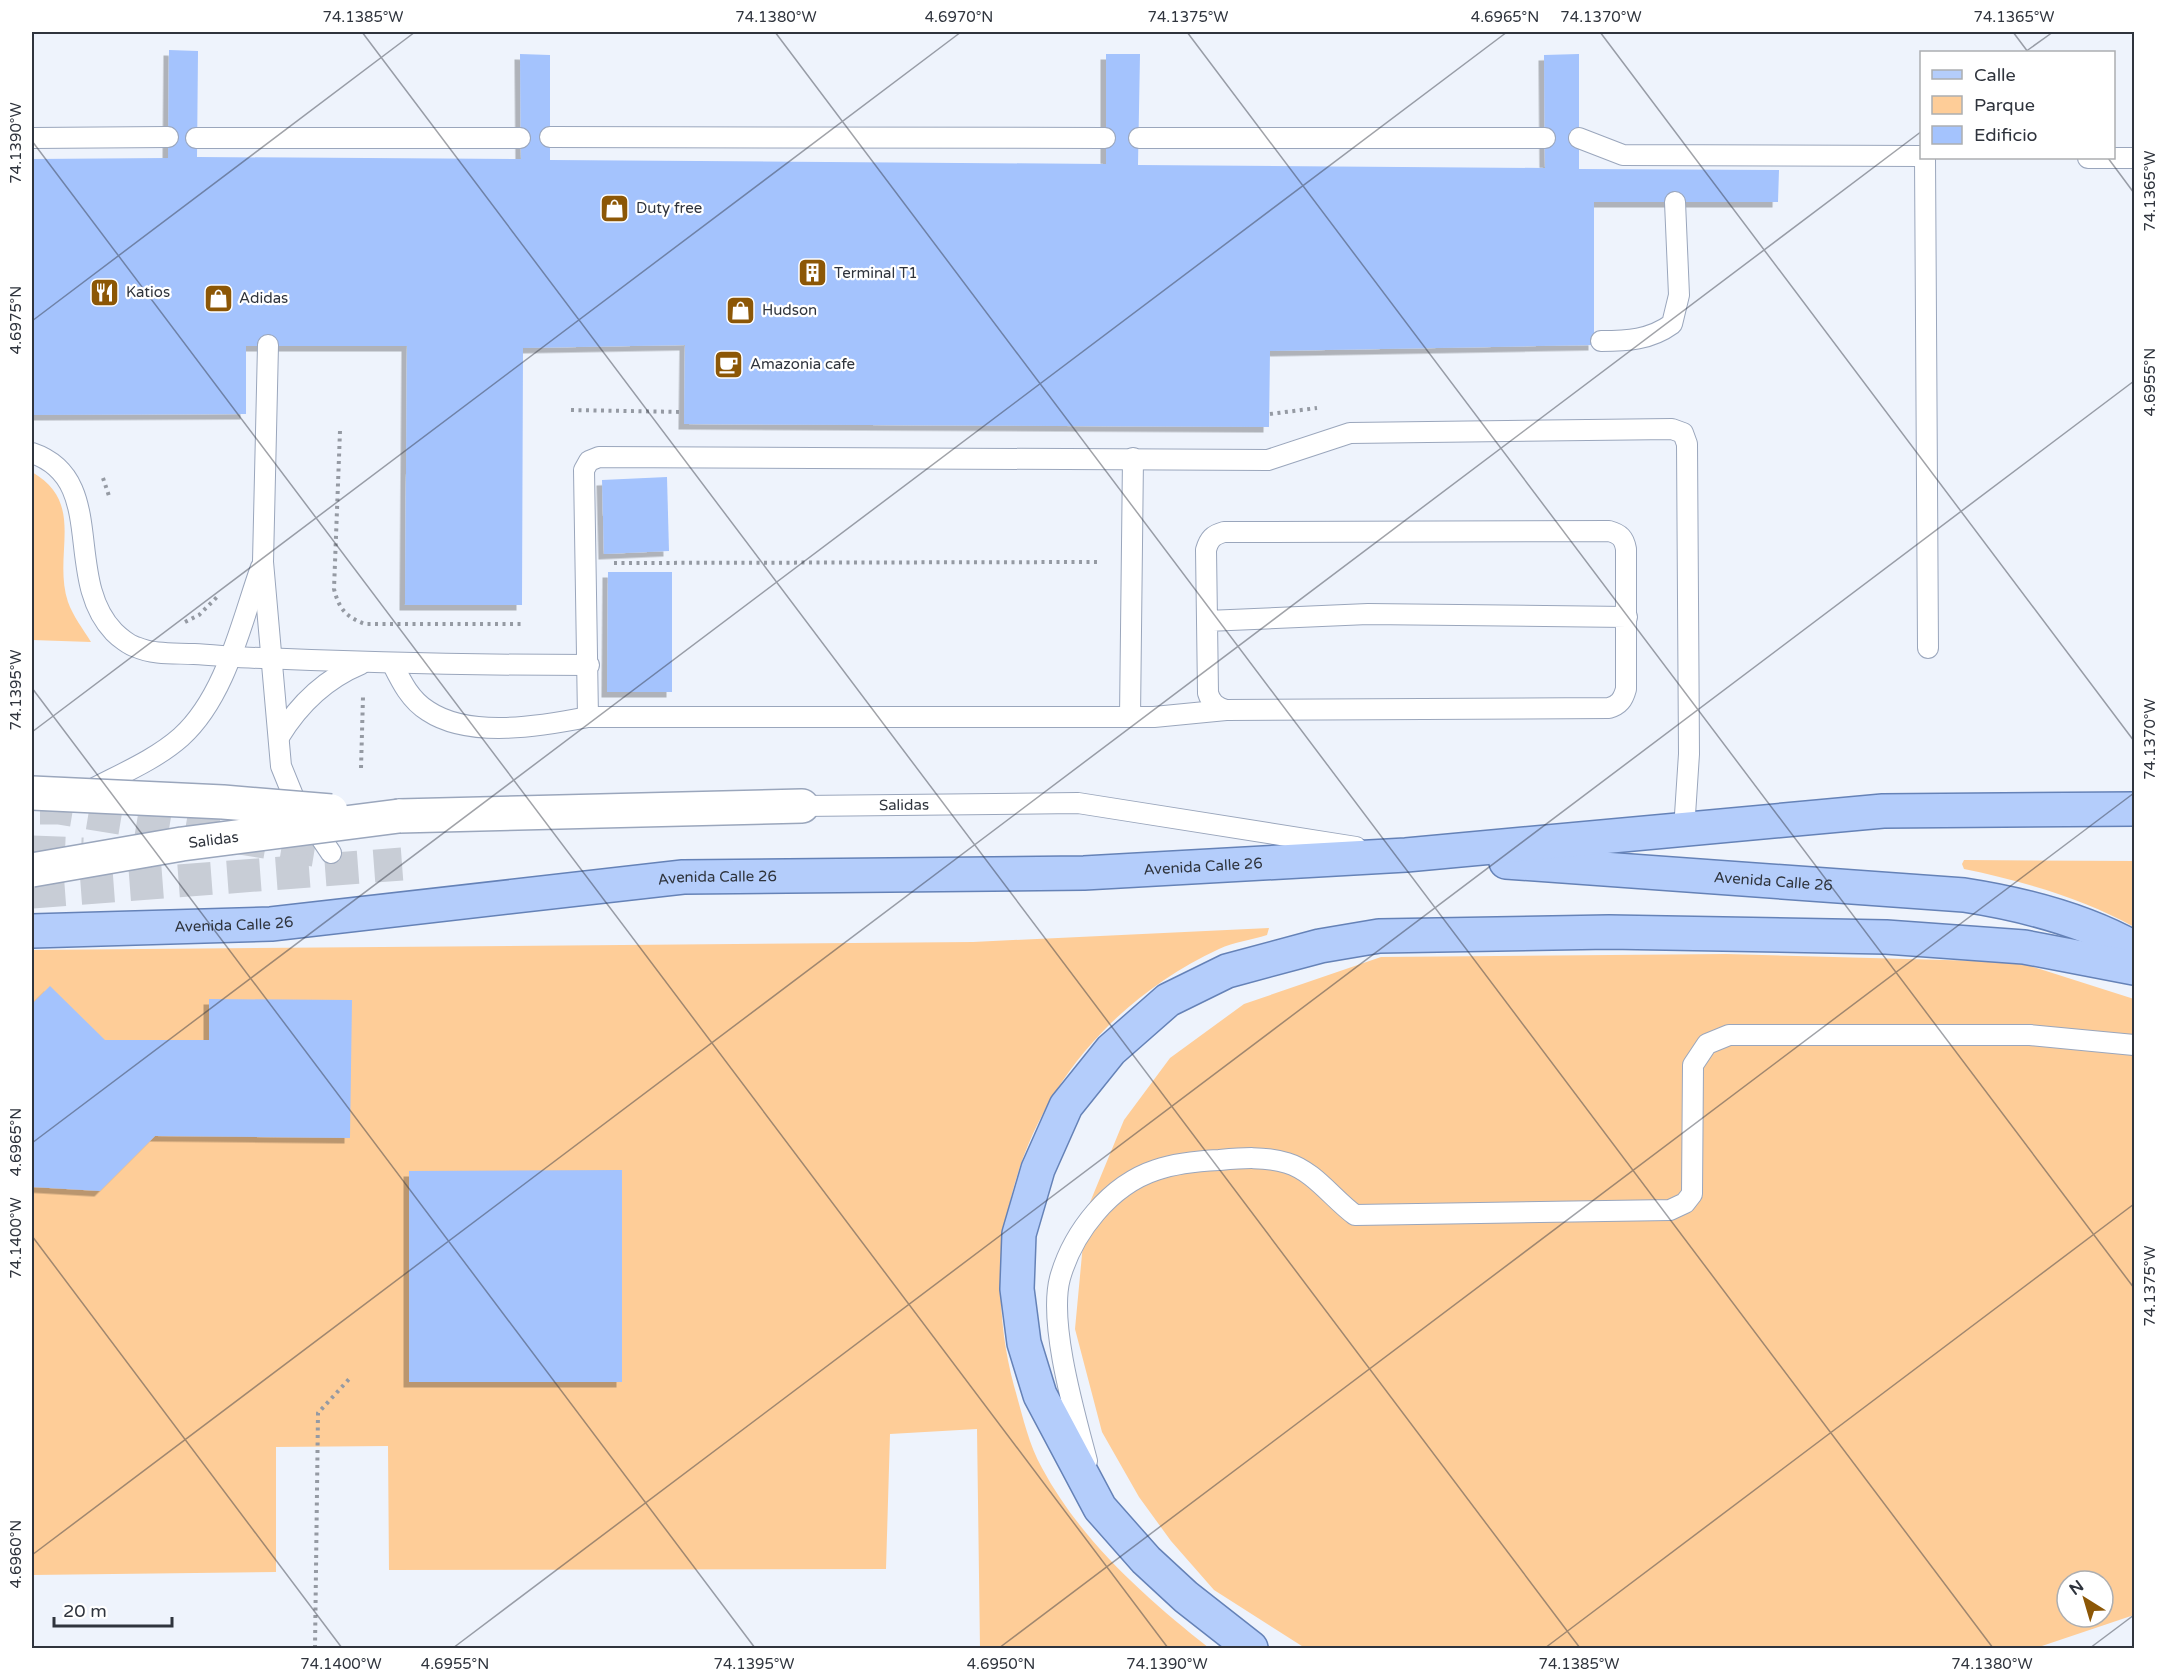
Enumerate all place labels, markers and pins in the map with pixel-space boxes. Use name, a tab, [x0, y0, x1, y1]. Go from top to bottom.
shop icon: Duty free	[599, 192, 631, 224]
place label: Duty free	[636, 199, 702, 217]
building icon: Terminal T1	[797, 257, 829, 289]
place label: Terminal T1	[834, 264, 918, 282]
restaurant icon: Katios	[89, 276, 121, 308]
shop icon: Adidas	[202, 282, 234, 314]
place label: Katios	[126, 283, 170, 301]
place label: Adidas	[239, 289, 288, 307]
shop icon: Hudson	[725, 294, 757, 326]
place label: Hudson	[762, 301, 817, 319]
cafe icon: Amazonia cafe	[713, 348, 745, 380]
place label: Amazonia cafe	[750, 355, 855, 373]

